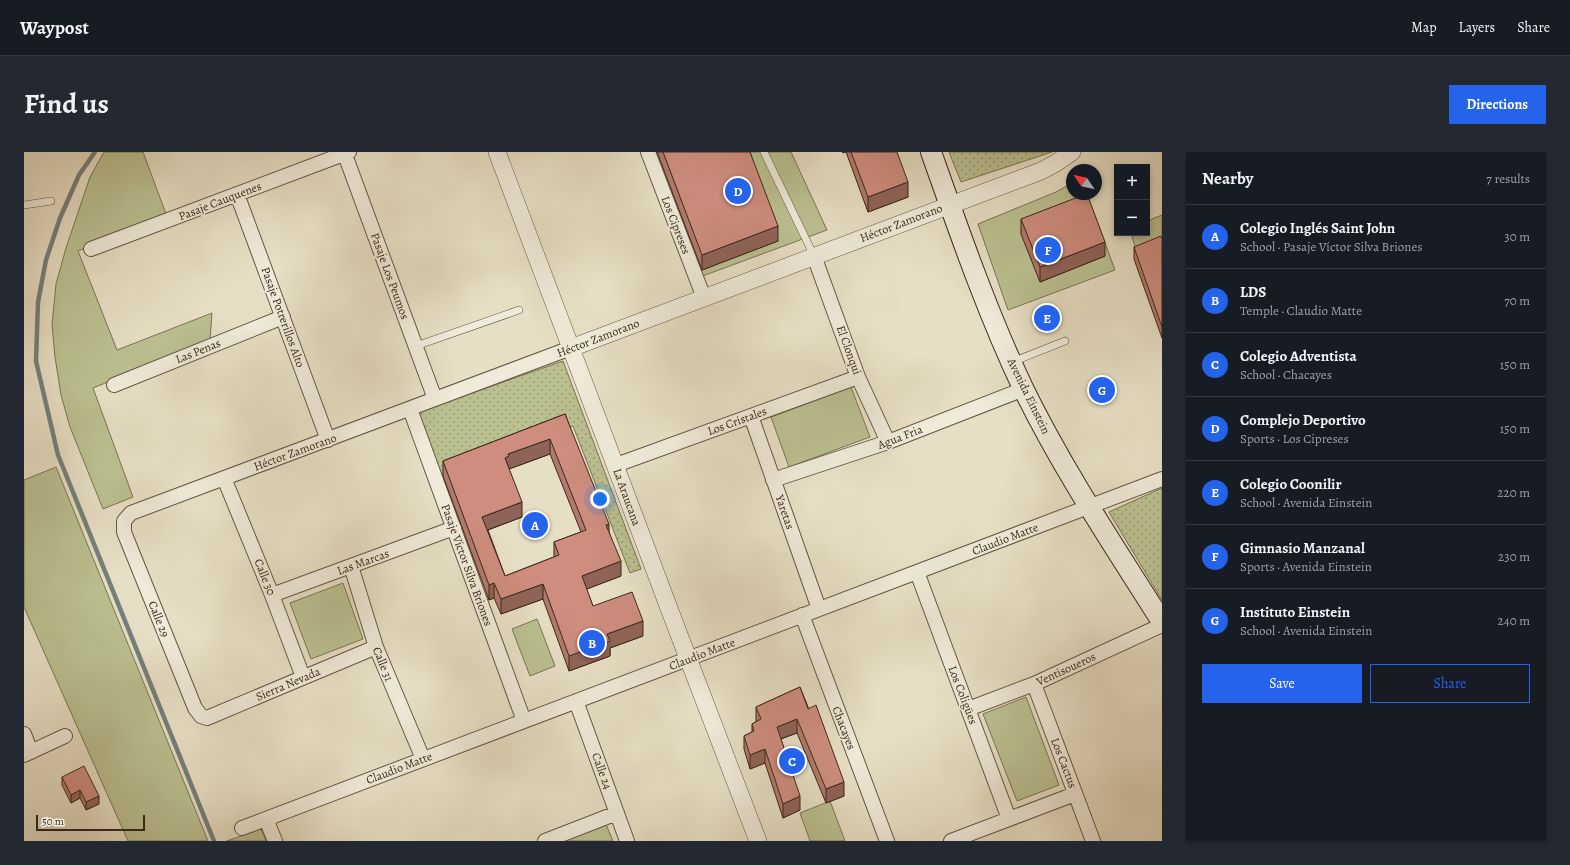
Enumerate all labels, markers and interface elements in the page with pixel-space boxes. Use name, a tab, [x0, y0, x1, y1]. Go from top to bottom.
text: Waypost	[20, 15, 89, 41]
text: Map	[1411, 18, 1437, 37]
text: Layers	[1459, 18, 1495, 37]
text: Share	[1517, 18, 1550, 37]
text: Find us	[24, 85, 109, 123]
button: Directions	[1449, 85, 1546, 124]
north arrow	[1066, 164, 1102, 200]
map controls	[1114, 164, 1150, 236]
button: +	[1114, 164, 1150, 200]
text: Nearby	[1202, 167, 1253, 190]
text: 7 results	[1486, 170, 1530, 187]
pin: D	[725, 176, 751, 206]
street label: Pasaje Cauquenes	[176, 178, 264, 224]
street label: Los Cipreses	[658, 194, 694, 257]
street label: Héctor Zamorano	[857, 200, 945, 246]
button: −	[1114, 200, 1150, 236]
text: Colegio Inglés Saint John	[1240, 218, 1395, 238]
text: A	[1211, 228, 1219, 245]
text: 30 m	[1504, 228, 1530, 245]
street label: Pasaje Los Peumos	[367, 230, 413, 322]
pin: F	[1035, 235, 1061, 265]
text: School · Pasaje Víctor Silva Briones	[1240, 238, 1422, 255]
street label: Pasaje Potrerillos Alto	[257, 265, 309, 369]
text: LDS	[1240, 282, 1266, 302]
text: B	[1211, 292, 1219, 309]
text: 70 m	[1504, 292, 1530, 309]
text: Temple · Claudio Matte	[1240, 302, 1362, 319]
pin: E	[1034, 303, 1060, 333]
street label: Héctor Zamorano	[554, 315, 642, 361]
street label: El Clonqui	[833, 323, 865, 377]
street label: Las Penas	[173, 335, 223, 367]
text: Colegio Adventista	[1240, 346, 1357, 366]
street label: Avenida Einstein	[1003, 355, 1054, 437]
text: C	[1211, 356, 1219, 373]
text: 150 m	[1500, 356, 1530, 373]
text: School · Chacayes	[1240, 366, 1332, 383]
pin: G	[1089, 375, 1115, 405]
street label: Los Cristales	[705, 403, 769, 439]
text: Complejo Deportivo	[1240, 410, 1366, 430]
text: D	[1210, 420, 1220, 437]
text: 150 m	[1500, 420, 1530, 437]
street label: Agua Fria	[874, 421, 925, 453]
street label: Héctor Zamorano	[251, 430, 339, 474]
text: Sports · Los Cipreses	[1240, 430, 1349, 447]
street label: La Araucana	[609, 466, 645, 528]
text: Colegio Coonilir	[1240, 474, 1342, 494]
text: E	[1211, 484, 1219, 501]
text: 220 m	[1497, 484, 1530, 501]
your location	[590, 489, 610, 509]
street label: Yaretas	[771, 492, 798, 532]
text: School · Avenida Einstein	[1240, 494, 1372, 511]
street label: Pasaje Víctor Silva Briones	[437, 502, 497, 628]
pin: A	[522, 510, 548, 540]
street label: Claudio Matte	[970, 519, 1040, 559]
text: Gimnasio Manzanal	[1240, 538, 1365, 558]
street label: Las Marcas	[335, 545, 391, 579]
text: F	[1212, 548, 1218, 565]
text: 230 m	[1498, 548, 1530, 565]
street label: Calle 30	[250, 556, 280, 598]
text: Sports · Avenida Einstein	[1240, 558, 1372, 575]
street label: Calle 29	[144, 598, 174, 640]
text: Instituto Einstein	[1240, 602, 1350, 622]
text: G	[1211, 612, 1219, 629]
text: 240 m	[1498, 612, 1530, 629]
text: School · Avenida Einstein	[1240, 622, 1372, 639]
pin: B	[579, 628, 605, 658]
street label: Claudio Matte	[667, 634, 737, 674]
street label: Calle 31	[369, 644, 397, 684]
street label: Ventisoueros	[1033, 648, 1098, 690]
street label: Sierra Nevada	[253, 663, 323, 705]
street label: Los Coligües	[945, 663, 982, 727]
button: Save	[1202, 664, 1362, 703]
button: Share	[1370, 664, 1530, 703]
street label: Chacayes	[828, 704, 860, 752]
street label: Los Cactus	[1047, 736, 1081, 791]
pin: C	[779, 746, 805, 776]
street label: Claudio Matte	[364, 748, 434, 788]
street label: Calle 24	[588, 750, 616, 792]
scale bar	[36, 813, 145, 832]
text: 50 m	[42, 814, 64, 829]

